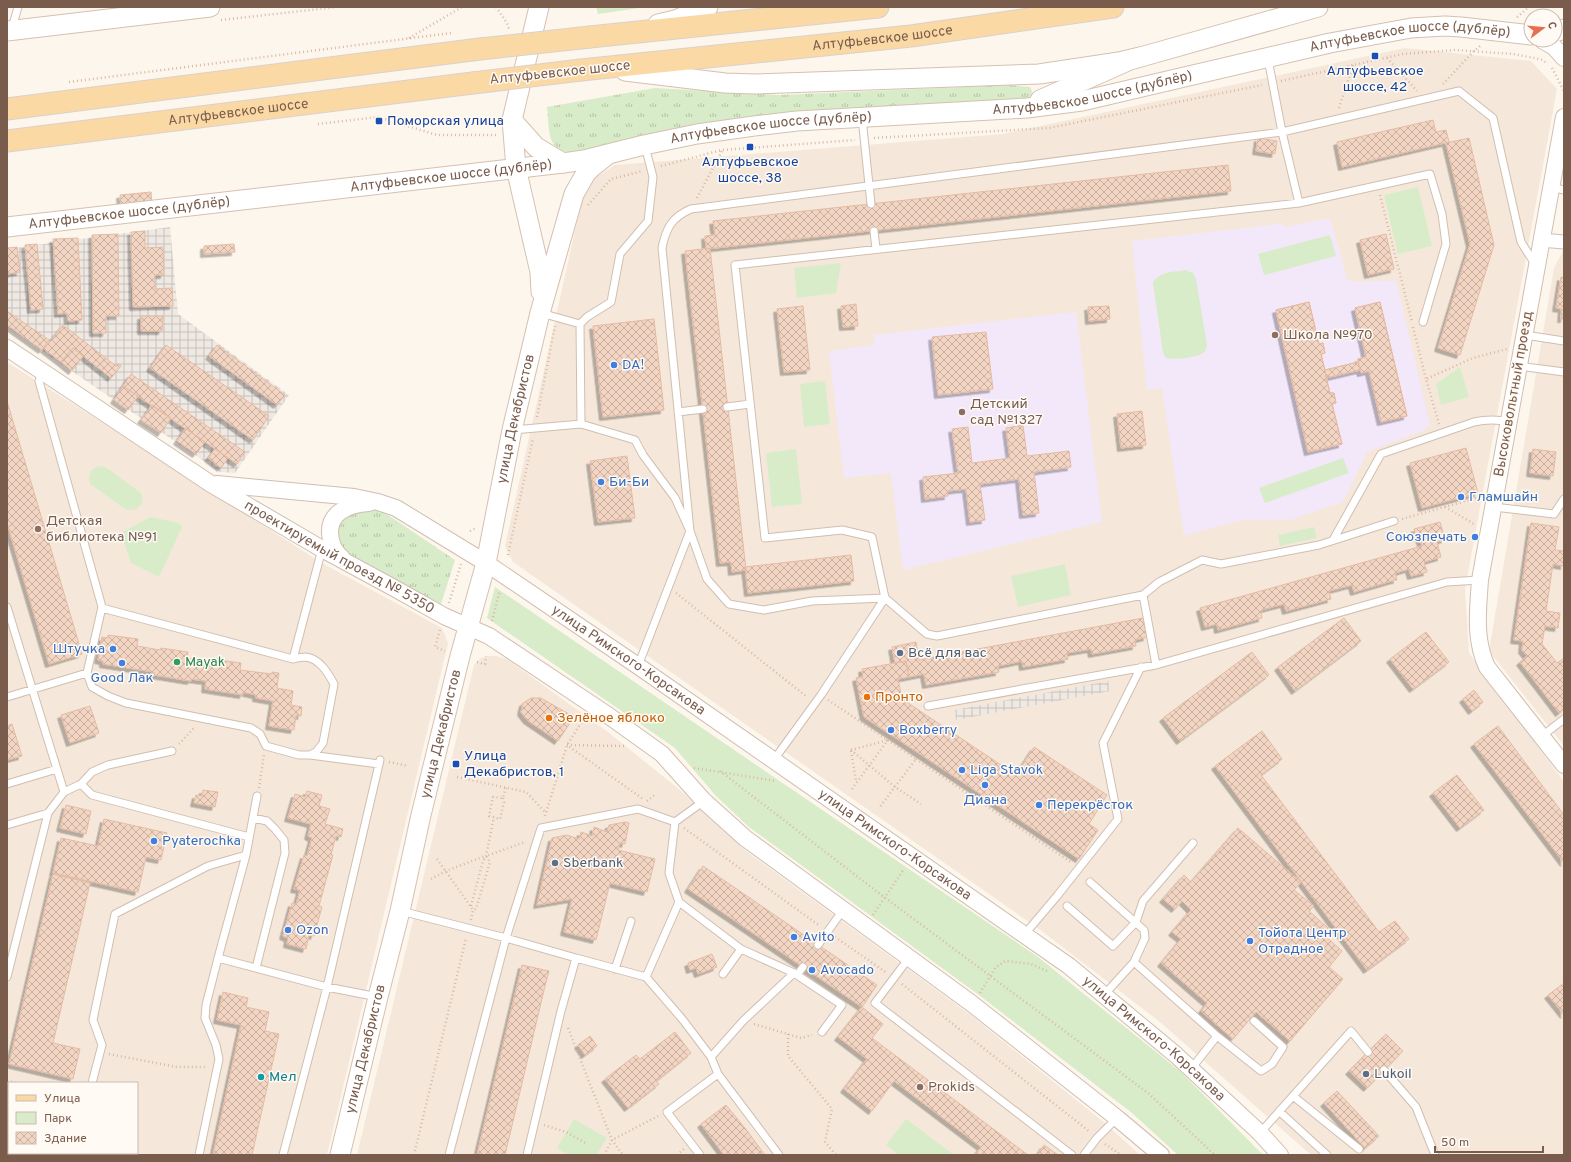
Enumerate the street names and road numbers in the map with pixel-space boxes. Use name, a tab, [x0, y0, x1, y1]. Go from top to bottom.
street label: Алтуфьевское шоссе (дублёр)	[1308, 17, 1512, 56]
street label: Алтуфьевское шоссе	[811, 22, 954, 55]
street label: Алтуфьевское шоссе	[489, 57, 631, 89]
street label: Алтуфьевское шоссе (дублёр)	[992, 67, 1194, 118]
street label: Алтуфьевское шоссе	[167, 95, 309, 129]
street label: Алтуфьевское шоссе (дублёр)	[668, 108, 872, 148]
street label: Алтуфьевское шоссе (дублёр)	[349, 156, 553, 196]
street label: Алтуфьевское шоссе (дублёр)	[27, 193, 231, 233]
street label: Высоковольтный проезд	[1491, 310, 1537, 478]
street label: улица Декабристов	[493, 352, 538, 485]
street label: проектируемый проезд № 5350	[241, 497, 438, 617]
street label: улица Римского-Корсакова	[548, 601, 709, 719]
street label: улица Декабристов	[417, 668, 465, 800]
street label: улица Римского-Корсакова	[815, 785, 975, 904]
street label: улица Римского-Корсакова	[1079, 972, 1229, 1105]
street label: улица Декабристов	[342, 983, 389, 1115]

